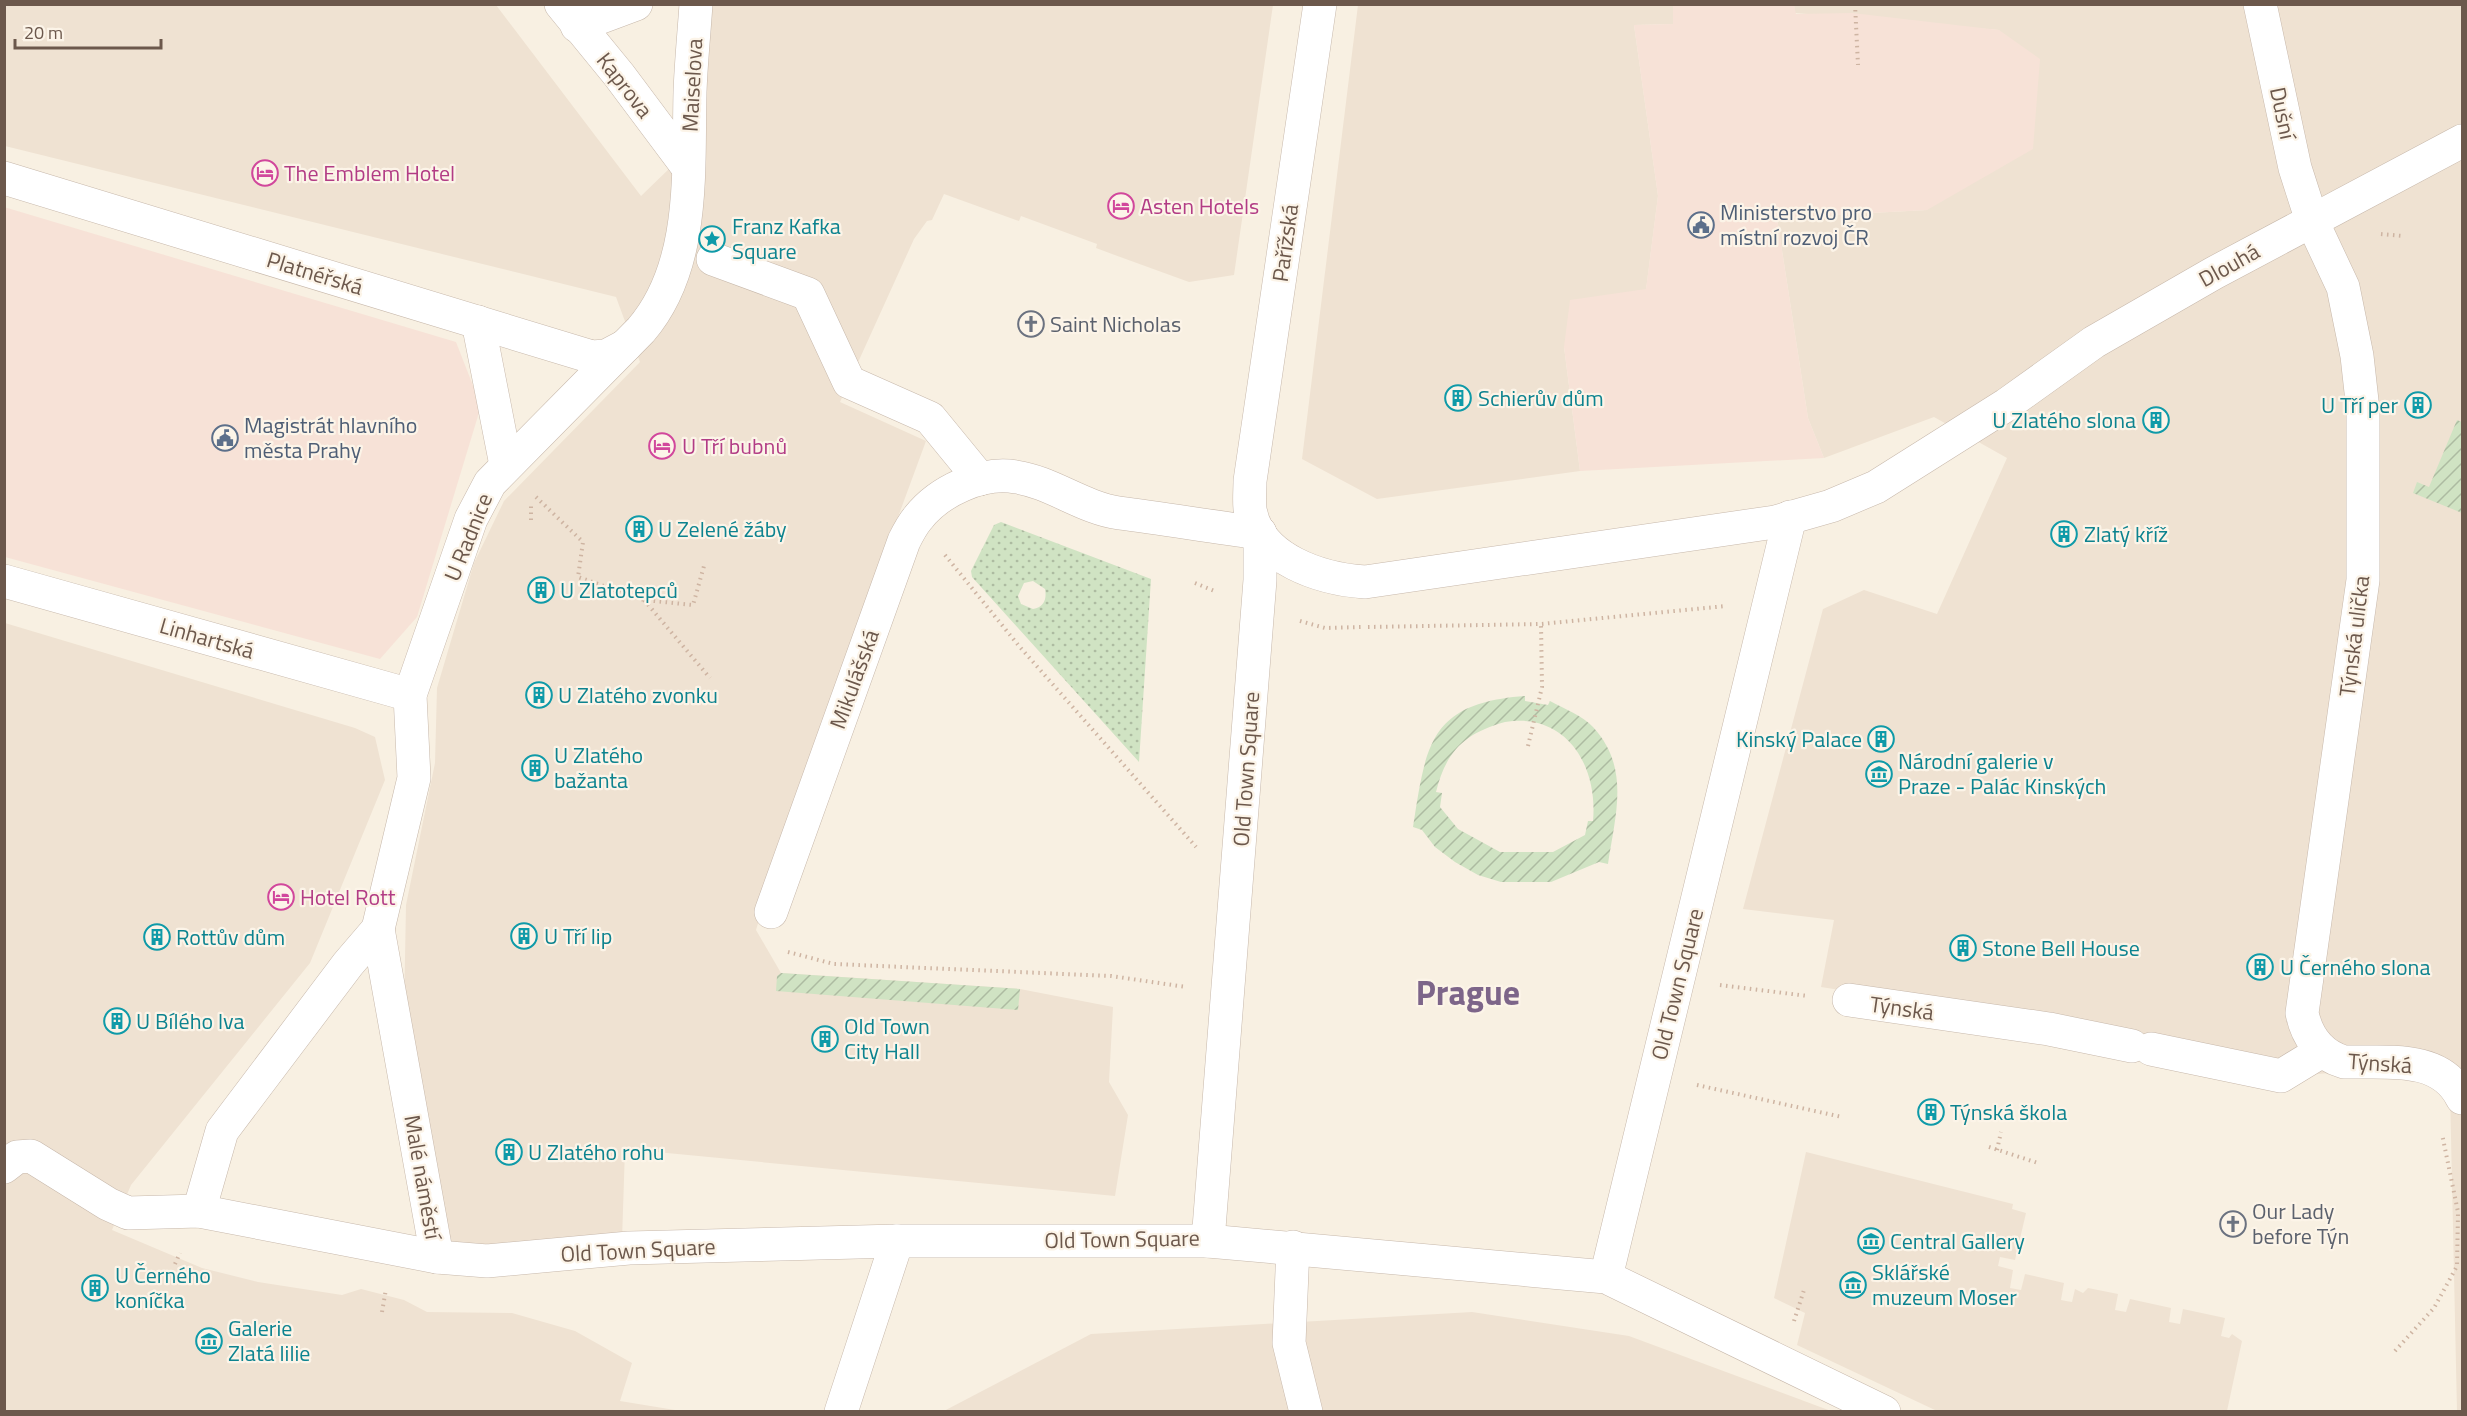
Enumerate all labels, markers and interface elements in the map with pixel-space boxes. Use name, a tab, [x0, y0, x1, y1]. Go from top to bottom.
scale bar	[15, 12, 160, 50]
text: 20 m	[24, 19, 63, 46]
street label: Maiselova	[673, 37, 711, 133]
street label: Kaprova	[588, 45, 662, 125]
street label: Dušní	[2261, 84, 2306, 144]
place label: The Emblem Hotel	[284, 156, 455, 190]
hotel icon: The Emblem Hotel	[250, 158, 280, 188]
place label: Asten Hotels	[1140, 189, 1259, 223]
hotel icon: Asten Hotels	[1106, 191, 1136, 221]
place label: Ministerstvo pro místní rozvoj ČR	[1720, 195, 1872, 254]
street label: Pařížská	[1263, 202, 1307, 284]
place label: Franz Kafka Square	[732, 209, 841, 268]
public building icon: Ministerstvo pro místní rozvoj ČR	[1686, 210, 1716, 240]
place icon: Franz Kafka Square	[697, 224, 727, 254]
street label: Dlouhá	[2192, 234, 2266, 296]
street label: Platnéřská	[263, 242, 367, 304]
place label: Saint Nicholas	[1050, 307, 1181, 341]
church icon: Saint Nicholas	[1016, 309, 1046, 339]
place label: Schierův dům	[1478, 381, 1604, 415]
building icon: Schierův dům	[1443, 383, 1473, 413]
place label: U Tří per	[2321, 388, 2398, 422]
building icon: U Tří per	[2403, 390, 2433, 420]
place label: U Zlatého slona	[1992, 403, 2136, 437]
building icon: U Zlatého slona	[2141, 405, 2171, 435]
place label: Magistrát hlavního města Prahy	[244, 408, 417, 467]
public building icon: Magistrát hlavního města Prahy	[210, 423, 240, 453]
place label: U Tří bubnů	[682, 429, 787, 463]
hotel icon: U Tří bubnů	[647, 431, 677, 461]
street label: U Radnice	[435, 488, 501, 586]
place label: U Zelené žáby	[658, 512, 787, 546]
building icon: U Zelené žáby	[624, 514, 654, 544]
place label: Zlatý kříž	[2084, 517, 2168, 551]
building icon: Zlatý kříž	[2049, 519, 2079, 549]
place label: U Zlatotepců	[560, 573, 678, 607]
street label: Týnská ulička	[2330, 574, 2378, 698]
building icon: U Zlatotepců	[526, 575, 556, 605]
street label: Linhartská	[156, 608, 258, 668]
street label: Mikulášská	[820, 625, 888, 733]
place label: U Zlatého zvonku	[558, 678, 718, 712]
building icon: U Zlatého zvonku	[524, 680, 554, 710]
street label: Old Town Square	[1224, 690, 1268, 848]
place label: Kinský Palace	[1736, 722, 1862, 756]
building icon: Kinský Palace	[1866, 724, 1896, 754]
place label: U Zlatého bažanta	[554, 738, 643, 797]
place label: Národní galerie v Praze - Palác Kinských	[1898, 744, 2106, 803]
building icon: U Zlatého bažanta	[520, 753, 550, 783]
museum icon: Národní galerie v Praze - Palác Kinských	[1864, 759, 1894, 789]
place label: Hotel Rott	[300, 880, 396, 914]
hotel icon: Hotel Rott	[266, 882, 296, 912]
street label: Old Town Square	[1642, 905, 1712, 1063]
place label: U Tří lip	[544, 919, 612, 953]
place label: Rottův dům	[176, 920, 285, 954]
building icon: U Tří lip	[509, 921, 539, 951]
building icon: Rottův dům	[142, 922, 172, 952]
place label: Stone Bell House	[1982, 931, 2140, 965]
building icon: Stone Bell House	[1948, 933, 1978, 963]
place label: U Černého slona	[2280, 950, 2430, 984]
building icon: U Černého slona	[2245, 952, 2275, 982]
district label: Prague	[1416, 966, 1520, 1018]
street label: Týnská	[1868, 987, 1936, 1029]
place label: U Bílého lva	[136, 1004, 245, 1038]
building icon: U Bílého lva	[102, 1006, 132, 1036]
place label: Old Town City Hall	[844, 1009, 930, 1068]
building icon: Old Town City Hall	[810, 1024, 840, 1054]
street label: Týnská	[2347, 1044, 2413, 1082]
place label: Týnská škola	[1950, 1095, 2067, 1129]
building icon: Týnská škola	[1916, 1097, 1946, 1127]
street label: Malé náměstí	[395, 1112, 451, 1244]
place label: U Zlatého rohu	[528, 1135, 665, 1169]
building icon: U Zlatého rohu	[494, 1137, 524, 1167]
place label: Our Lady before Týn	[2252, 1194, 2349, 1253]
church icon: Our Lady before Týn	[2218, 1209, 2248, 1239]
street label: Old Town Square	[1044, 1221, 1200, 1257]
place label: Central Gallery	[1890, 1224, 2025, 1258]
museum icon: Central Gallery	[1856, 1226, 1886, 1256]
street label: Old Town Square	[560, 1229, 716, 1271]
place label: Sklářské muzeum Moser	[1872, 1255, 2017, 1314]
place label: U Černého koníčka	[115, 1258, 211, 1317]
museum icon: Sklářské muzeum Moser	[1838, 1270, 1868, 1300]
building icon: U Černého koníčka	[80, 1273, 110, 1303]
place label: Galerie Zlatá lilie	[228, 1311, 310, 1370]
museum icon: Galerie Zlatá lilie	[194, 1326, 224, 1356]

